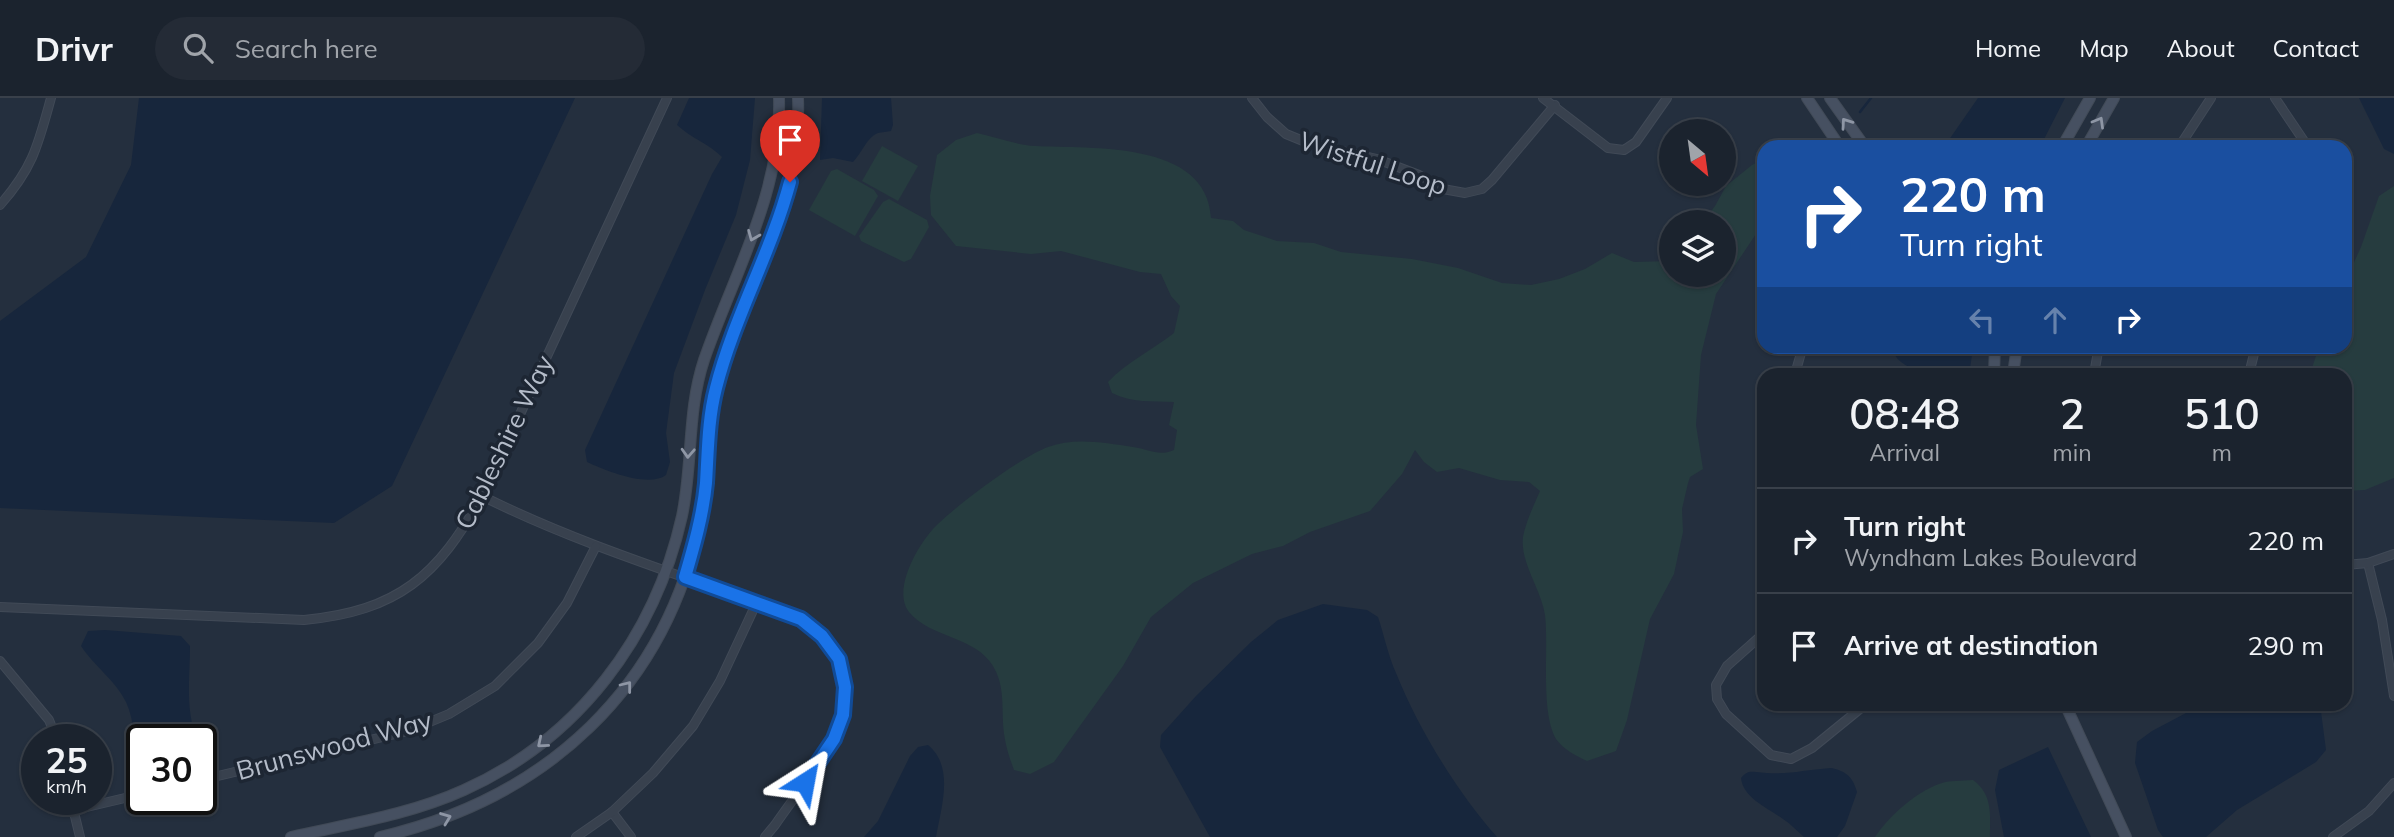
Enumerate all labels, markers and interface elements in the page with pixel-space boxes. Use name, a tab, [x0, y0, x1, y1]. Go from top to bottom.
search box	[155, 17, 645, 80]
text: Drivr	[35, 28, 113, 69]
icon: search	[179, 29, 217, 67]
text: Search here	[235, 32, 378, 65]
text: Home	[1975, 33, 2041, 63]
text: Map	[2079, 33, 2129, 63]
text: About	[2167, 33, 2235, 63]
text: Contact	[2273, 33, 2359, 63]
pin	[760, 110, 820, 182]
one-way arrow	[2091, 117, 2104, 130]
one-way arrow	[1842, 118, 1854, 131]
north arrow	[1659, 119, 1736, 196]
map controls	[1659, 119, 1736, 287]
icon: arrive	[771, 121, 809, 159]
street label: Wistful Loop	[1295, 124, 1451, 202]
text: 220 m	[1900, 163, 2046, 224]
icon: right	[1785, 168, 1876, 259]
button: layers	[1659, 210, 1736, 287]
text: Turn right	[1900, 224, 2043, 264]
one-way arrow	[748, 230, 762, 242]
icon: left	[1963, 301, 2001, 339]
icon: ahead	[2036, 301, 2074, 339]
icon: right	[2109, 301, 2147, 339]
street label: Cableshire Way	[448, 349, 561, 535]
text: 08:48	[1849, 387, 1960, 440]
text: 2	[2059, 387, 2085, 440]
text: 510	[2184, 387, 2260, 440]
text: Arrival	[1870, 438, 1940, 467]
text: min	[2052, 438, 2092, 467]
text: m	[2212, 438, 2232, 467]
one-way arrow	[681, 448, 696, 459]
text: Turn right	[1844, 510, 1965, 543]
icon: right	[1785, 522, 1823, 560]
text: 220 m	[2248, 524, 2324, 557]
text: Wyndham Lakes Boulevard	[1844, 543, 2137, 572]
icon: arrive	[1785, 627, 1823, 665]
text: Arrive at destination	[1844, 629, 2099, 662]
text: 290 m	[2248, 629, 2324, 662]
one-way arrow	[618, 681, 631, 693]
street label: Brunswood Way	[233, 703, 436, 787]
speed limit sign: 30	[126, 724, 217, 815]
one-way arrow	[538, 735, 551, 747]
text: 25	[45, 738, 88, 782]
position arrow	[768, 745, 842, 819]
text: km/h	[46, 775, 87, 798]
one-way arrow	[439, 813, 451, 827]

